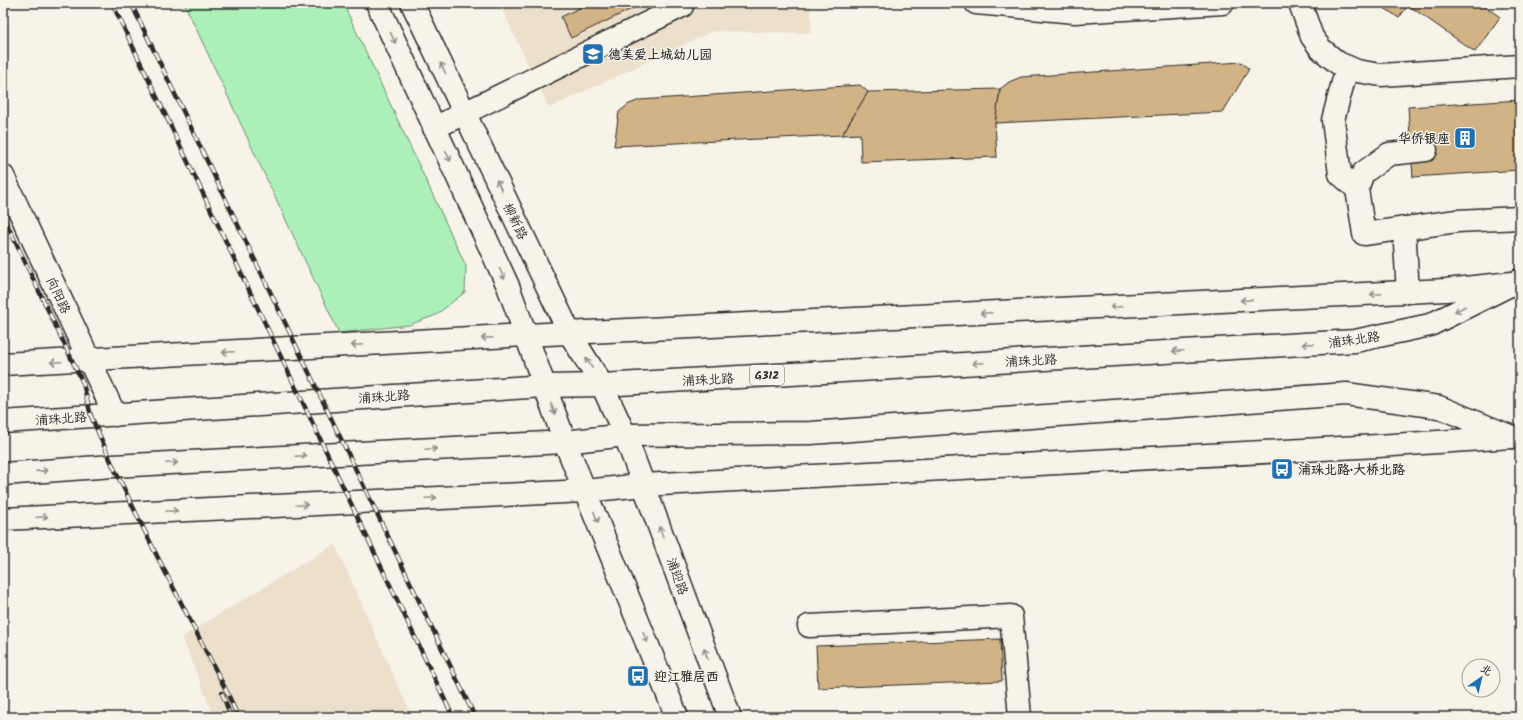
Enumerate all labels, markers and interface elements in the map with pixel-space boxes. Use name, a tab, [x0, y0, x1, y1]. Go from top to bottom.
one-way arrow	[390, 32, 397, 44]
school or university icon: 德美爱上城幼儿园	[580, 41, 606, 67]
place label: 德美爱上城幼儿园	[608, 45, 712, 66]
one-way arrow	[439, 62, 446, 74]
building icon: 华侨银座	[1452, 125, 1478, 151]
place label: 华侨银座	[1398, 129, 1450, 150]
one-way arrow	[445, 150, 452, 162]
one-way arrow	[495, 179, 502, 191]
street label: 柳新路	[497, 200, 533, 244]
one-way arrow	[499, 268, 506, 280]
street label: 向阳路	[40, 274, 75, 318]
one-way arrow	[1370, 290, 1383, 298]
one-way arrow	[1240, 297, 1253, 304]
one-way arrow	[1110, 303, 1123, 310]
one-way arrow	[1454, 305, 1466, 313]
one-way arrow	[980, 309, 993, 317]
street label: 浦珠北路	[1327, 326, 1381, 355]
one-way arrow	[481, 334, 494, 341]
one-way arrow	[1302, 340, 1315, 347]
one-way arrow	[351, 341, 364, 348]
one-way arrow	[221, 348, 234, 355]
one-way arrow	[1172, 348, 1185, 355]
street label: 浦珠北路	[1005, 350, 1058, 373]
one-way arrow	[584, 357, 592, 369]
one-way arrow	[50, 358, 63, 365]
one-way arrow	[972, 359, 985, 366]
road number: G312	[750, 365, 784, 385]
street label: 浦珠北路	[682, 369, 735, 392]
street label: 浦珠北路	[357, 385, 411, 410]
one-way arrow	[549, 403, 557, 415]
street label: 浦珠北路	[34, 407, 88, 432]
one-way arrow	[424, 445, 437, 453]
one-way arrow	[294, 452, 307, 460]
bus stop icon: 浦珠北路·大桥北路	[1269, 456, 1295, 482]
one-way arrow	[165, 459, 178, 466]
place label: 浦珠北路·大桥北路	[1298, 460, 1405, 481]
one-way arrow	[35, 468, 48, 475]
one-way arrow	[425, 495, 438, 502]
one-way arrow	[295, 501, 308, 508]
one-way arrow	[165, 507, 178, 515]
one-way arrow	[593, 510, 600, 522]
one-way arrow	[35, 514, 48, 521]
one-way arrow	[657, 527, 665, 539]
street label: 浦迎路	[660, 555, 693, 598]
one-way arrow	[641, 631, 649, 643]
one-way arrow	[702, 649, 710, 661]
north arrow	[1461, 658, 1501, 698]
text: 北	[1476, 660, 1496, 681]
bus stop icon: 迎江雅居西	[625, 663, 651, 689]
place label: 迎江雅居西	[654, 667, 719, 688]

